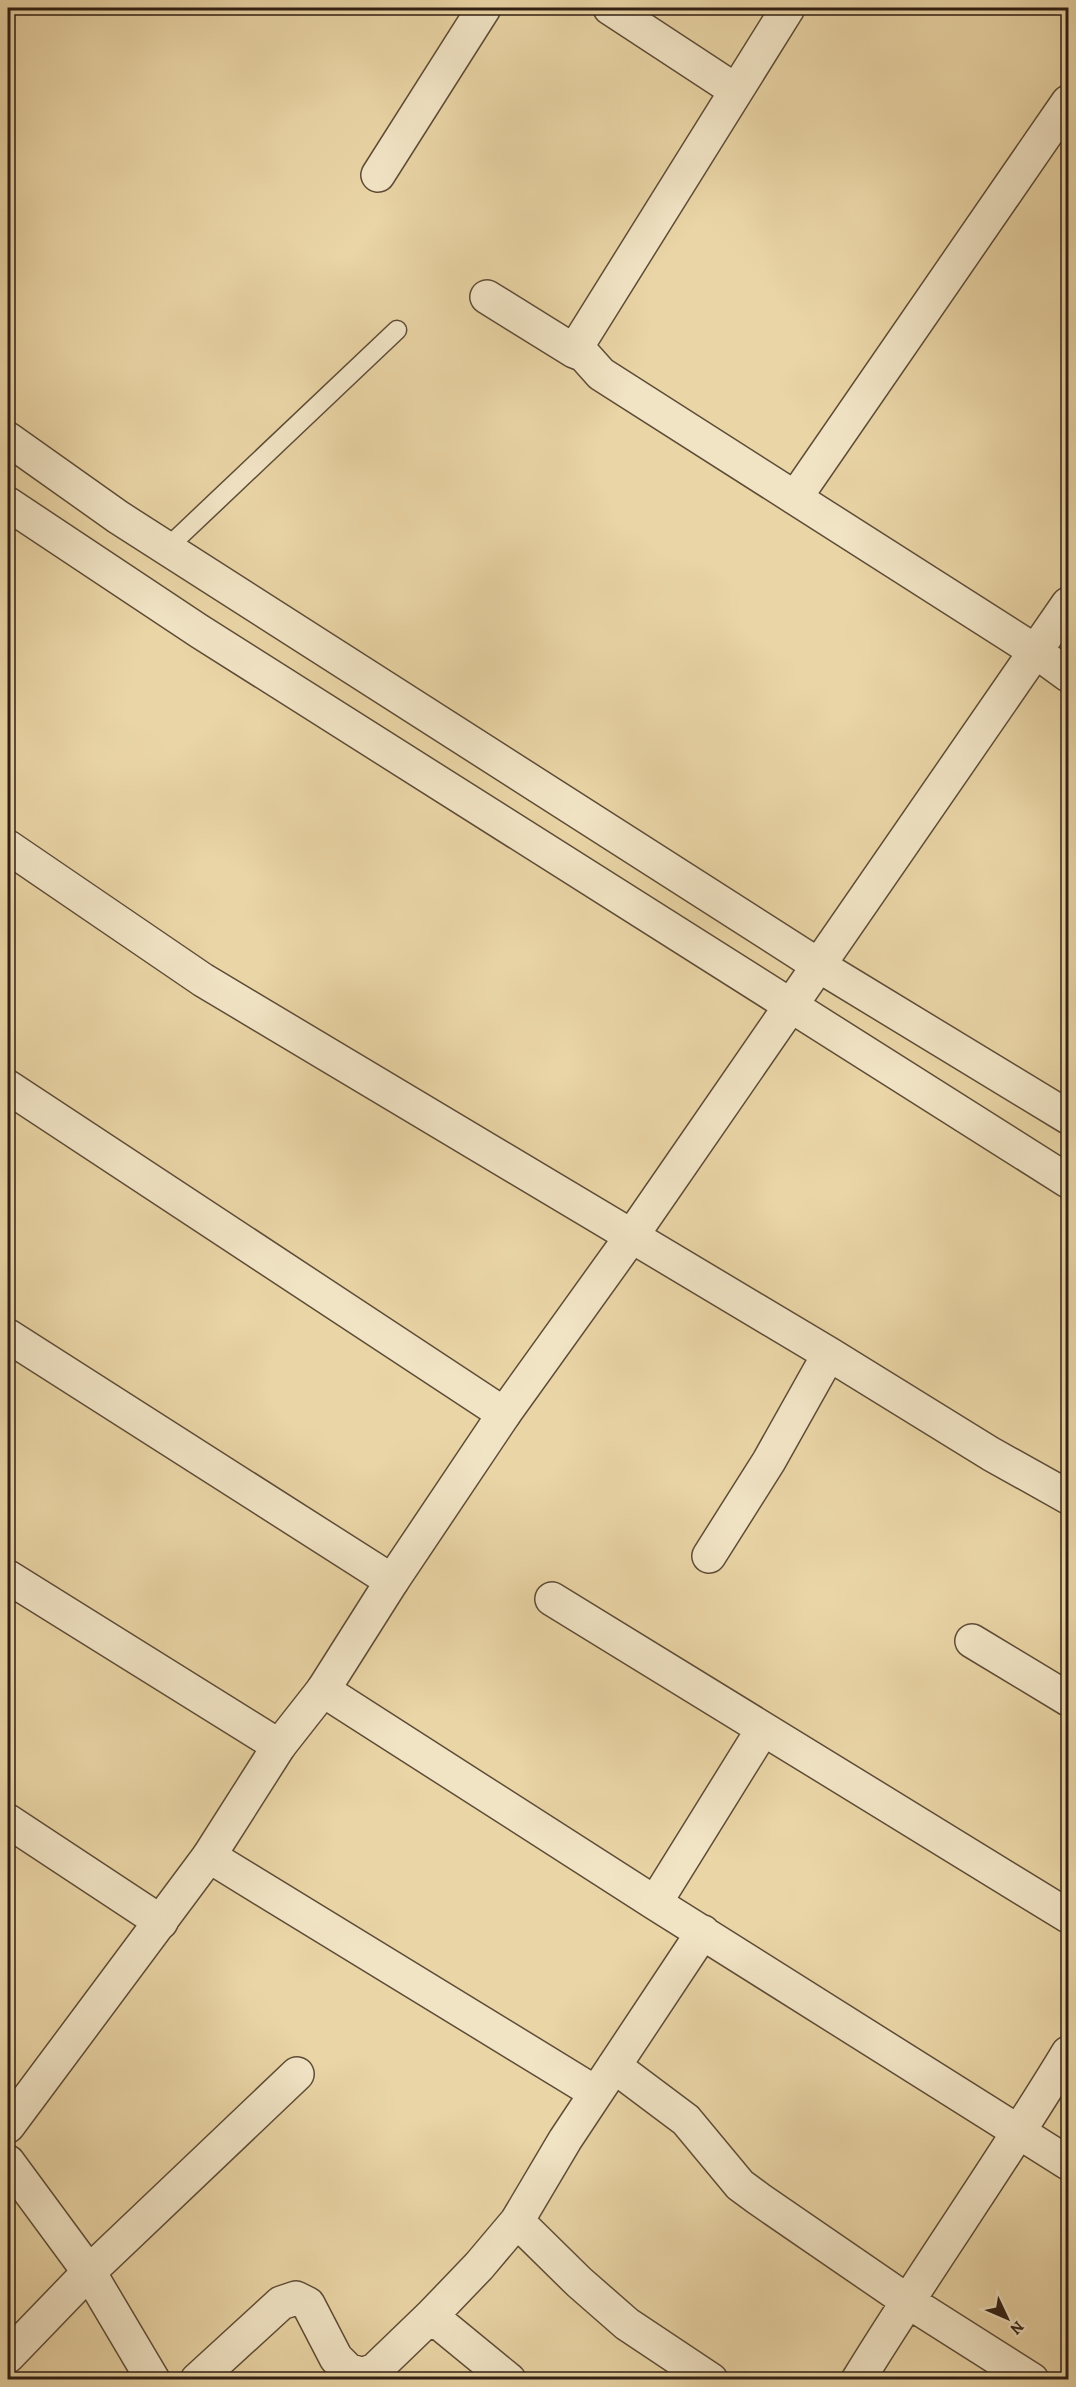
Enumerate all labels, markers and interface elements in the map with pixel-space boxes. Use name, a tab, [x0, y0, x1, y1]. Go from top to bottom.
north arrow	[977, 2288, 1037, 2348]
text: N	[1005, 2316, 1029, 2340]

